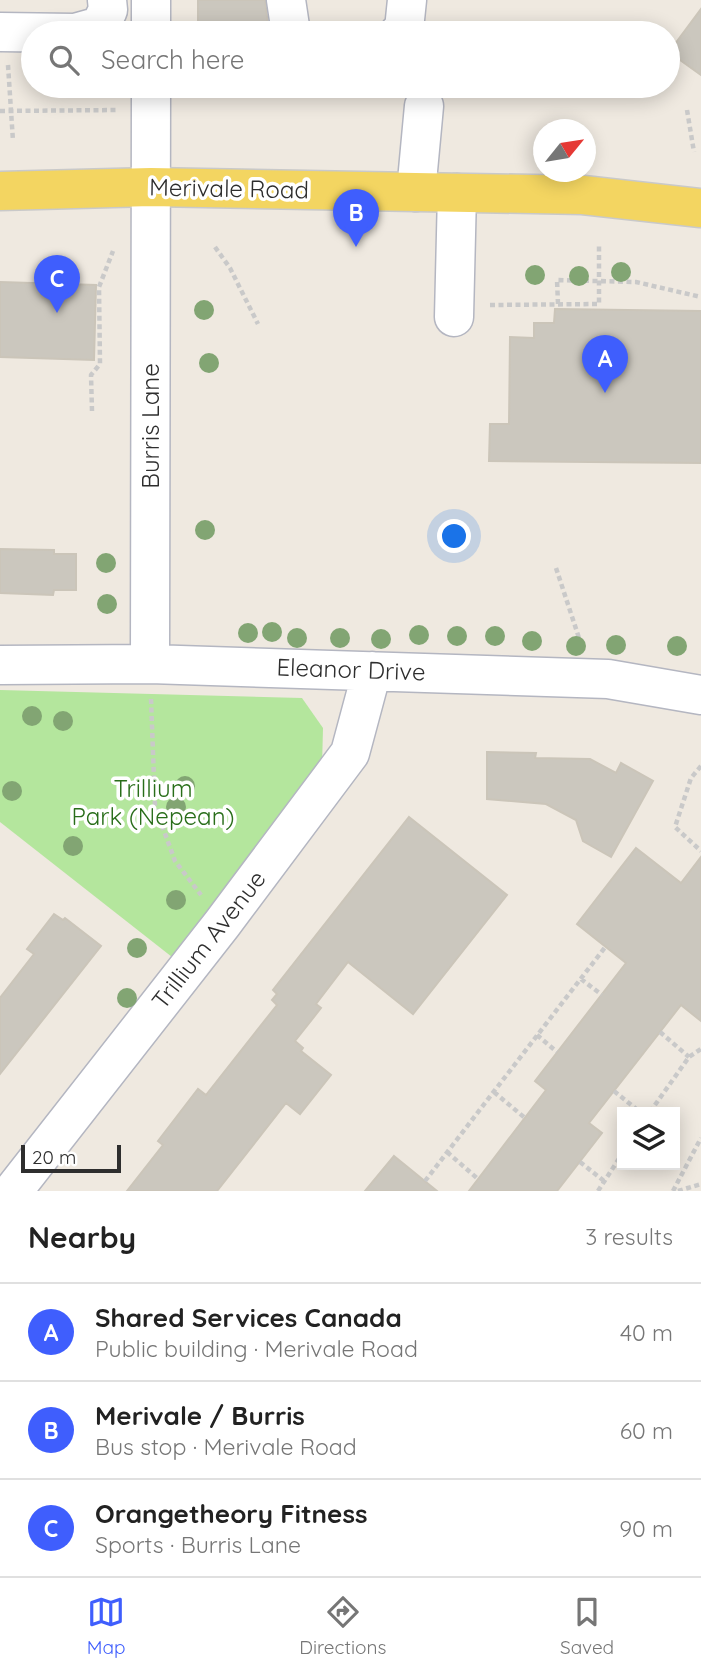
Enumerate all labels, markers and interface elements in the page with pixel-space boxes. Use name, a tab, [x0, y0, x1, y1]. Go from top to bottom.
search box	[21, 21, 680, 98]
icon: search	[45, 41, 83, 79]
text: Search here	[101, 43, 245, 76]
north arrow	[533, 119, 596, 182]
street label: Merivale Road	[149, 172, 309, 204]
pin: B	[333, 189, 379, 247]
pin: C	[34, 255, 80, 313]
pin: A	[582, 335, 628, 393]
street label: Burris Lane	[135, 363, 165, 489]
your location	[437, 519, 471, 553]
street label: Eleanor Drive	[276, 651, 426, 687]
park label: Trillium Park (Nepean)	[72, 773, 234, 831]
street label: Trillium Avenue	[145, 864, 272, 1015]
map controls	[617, 1107, 680, 1170]
button: layers	[617, 1107, 680, 1170]
scale bar	[21, 1142, 121, 1174]
text: 20 m	[32, 1145, 76, 1169]
text: Nearby	[28, 1218, 136, 1256]
text: 3 results	[585, 1222, 673, 1251]
text: Shared Services Canada	[95, 1301, 402, 1334]
text: A	[44, 1318, 58, 1347]
text: 40 m	[620, 1318, 673, 1347]
text: Public building · Merivale Road	[95, 1334, 418, 1363]
text: Merivale / Burris	[95, 1399, 305, 1432]
text: B	[43, 1416, 59, 1445]
text: 60 m	[620, 1416, 673, 1445]
text: Bus stop · Merivale Road	[95, 1432, 357, 1461]
text: Orangetheory Fitness	[95, 1497, 367, 1530]
text: C	[44, 1514, 58, 1543]
text: 90 m	[619, 1514, 673, 1543]
text: Sports · Burris Lane	[95, 1530, 301, 1559]
tab: Map	[87, 1593, 126, 1659]
tab: Directions	[299, 1593, 386, 1659]
tab: Saved	[560, 1593, 614, 1659]

